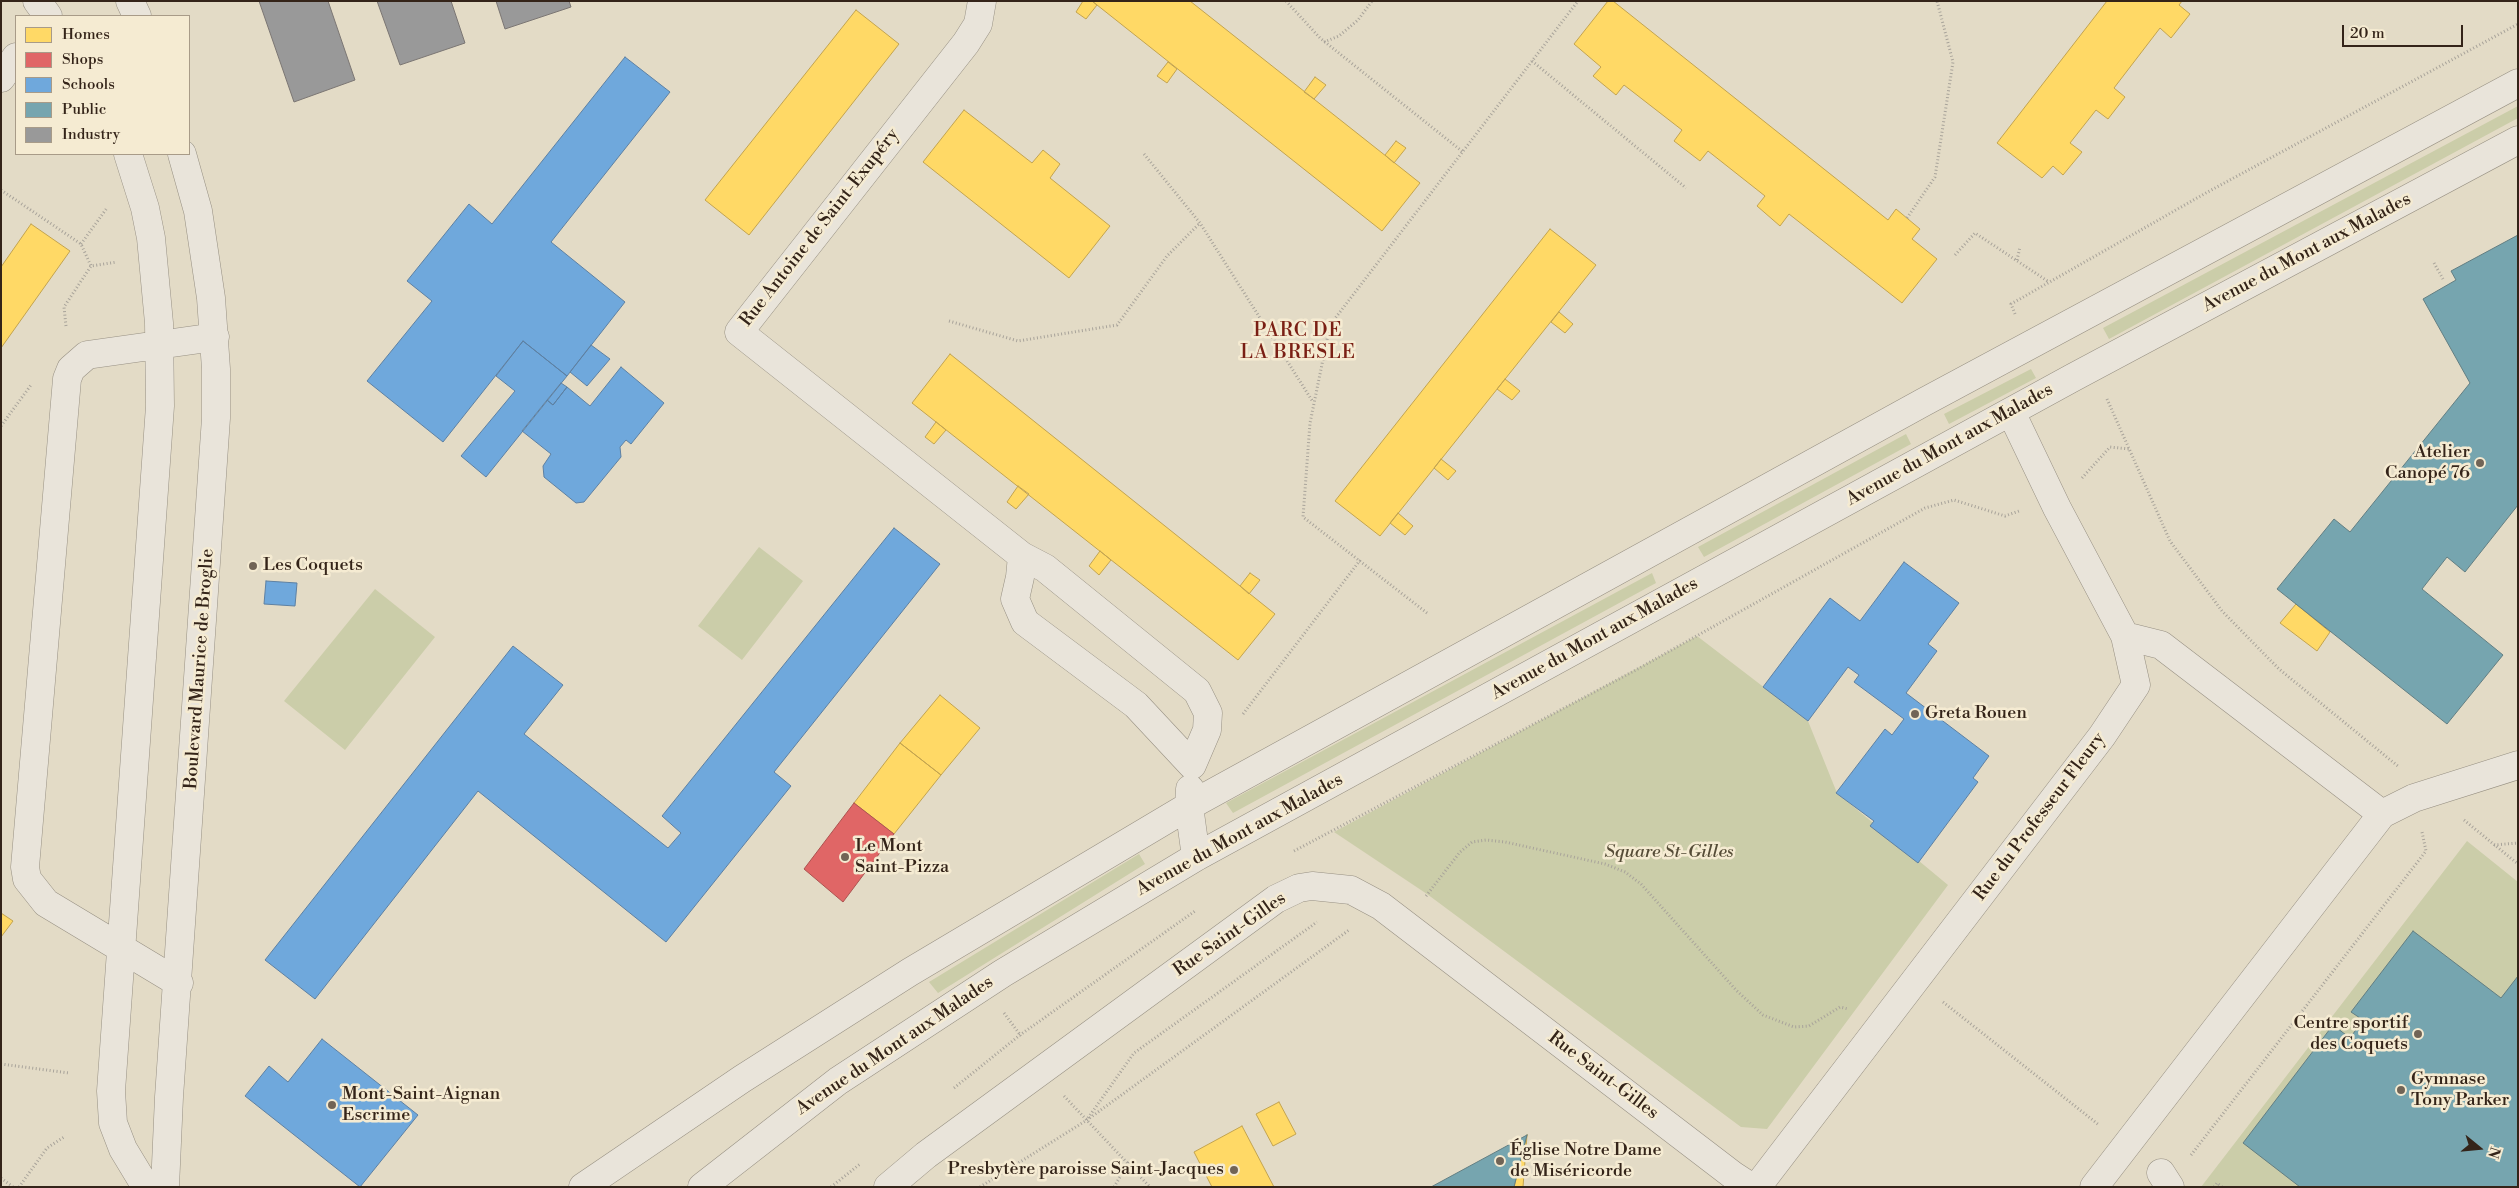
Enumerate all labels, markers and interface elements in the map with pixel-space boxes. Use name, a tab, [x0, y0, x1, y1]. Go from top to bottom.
legend	[15, 15, 190, 155]
scale bar	[2344, 15, 2465, 47]
text: 20 m	[2350, 24, 2385, 43]
text: Homes	[62, 25, 110, 44]
text: Shops	[62, 50, 103, 69]
text: Schools	[62, 75, 115, 94]
text: Public	[62, 100, 106, 119]
text: Industry	[62, 125, 120, 144]
street label: Rue Antoine de Saint-Exupéry	[736, 125, 904, 331]
street label: Avenue du Mont aux Malades	[2199, 189, 2415, 317]
district label: PARC DE LA BRESLE	[1239, 320, 1357, 364]
street label: Avenue du Mont aux Malades	[1843, 379, 2057, 511]
place label: Atelier Canopé 76	[2385, 442, 2470, 484]
marker: Atelier Canopé 76	[2474, 457, 2486, 469]
street label: Boulevard Maurice de Broglie	[181, 548, 219, 790]
place label: Les Coquets	[263, 555, 363, 577]
marker: Les Coquets	[247, 560, 259, 572]
street label: Avenue du Mont aux Malades	[1488, 573, 1702, 705]
place label: Greta Rouen	[1925, 703, 2027, 725]
marker: Greta Rouen	[1909, 708, 1921, 720]
street label: Rue du Professeur Fleury	[1970, 729, 2110, 905]
street label: Avenue du Mont aux Malades	[1133, 769, 1347, 901]
place label: Le Mont Saint-Pizza	[855, 836, 949, 879]
park label: Square St-Gilles	[1604, 842, 1734, 864]
marker: Le Mont Saint-Pizza	[839, 851, 851, 863]
street label: Rue Saint-Gilles	[1170, 888, 1290, 982]
street label: Avenue du Mont aux Malades	[792, 972, 998, 1120]
place label: Centre sportif des Coquets	[2294, 1013, 2408, 1056]
street label: Rue Saint-Gilles	[1544, 1028, 1662, 1124]
marker: Centre sportif des Coquets	[2412, 1028, 2424, 1040]
place label: Gymnase Tony Parker	[2411, 1069, 2509, 1112]
place label: Mont-Saint-Aignan Escrime	[342, 1084, 500, 1126]
marker: Gymnase Tony Parker	[2395, 1084, 2407, 1096]
marker: Mont-Saint-Aignan Escrime	[326, 1099, 338, 1111]
north arrow	[2454, 1123, 2504, 1173]
place label: Église Notre Dame de Miséricorde	[1510, 1140, 1662, 1182]
text: N	[2483, 1144, 2504, 1160]
marker: Église Notre Dame de Miséricorde	[1494, 1155, 1506, 1167]
place label: Presbytère paroisse Saint-Jacques	[948, 1159, 1224, 1181]
marker: Presbytère paroisse Saint-Jacques	[1228, 1164, 1240, 1176]

